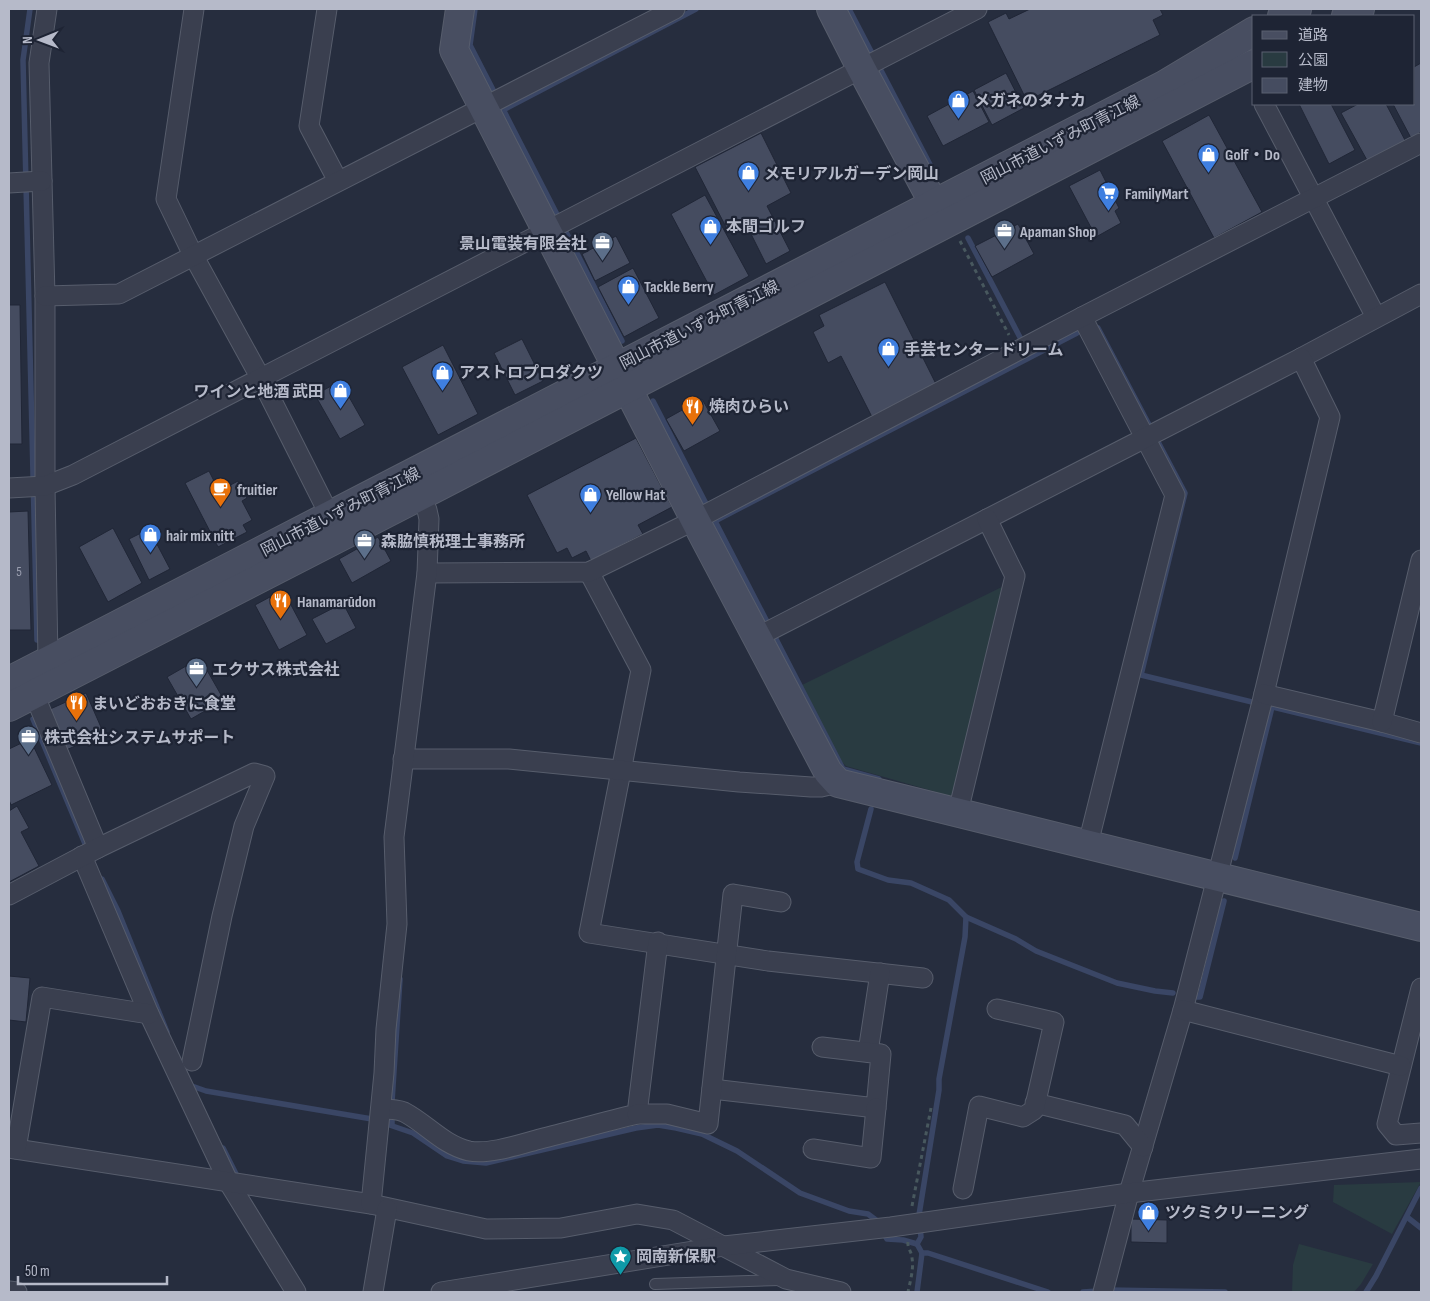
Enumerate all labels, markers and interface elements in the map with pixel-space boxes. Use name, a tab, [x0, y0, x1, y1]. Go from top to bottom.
north arrow	[15, 15, 65, 65]
legend	[1252, 15, 1415, 105]
text: 道路	[1298, 26, 1328, 45]
text: N	[19, 36, 36, 44]
text: 公園	[1298, 51, 1328, 70]
text: 建物	[1298, 76, 1328, 95]
shop icon: メガネのタナカ	[946, 88, 970, 119]
place label: メガネのタナカ	[974, 92, 1086, 111]
street label: 岡山市道いずみ町青江線	[978, 92, 1143, 189]
shop icon: Golf・Do	[1197, 142, 1221, 173]
place label: Golf・Do	[1225, 146, 1280, 165]
shop icon: メモリアルガーデン岡山	[736, 161, 760, 192]
place label: メモリアルガーデン岡山	[764, 165, 939, 184]
supermarket icon: FamilyMart	[1097, 181, 1121, 212]
place label: FamilyMart	[1125, 185, 1189, 204]
shop icon: 本間ゴルフ	[698, 214, 722, 245]
place label: 本間ゴルフ	[726, 217, 806, 237]
office icon: Apaman Shop	[992, 219, 1016, 250]
place label: Apaman Shop	[1019, 223, 1096, 242]
office icon: 景山電装有限会社	[591, 231, 615, 262]
place label: 景山電装有限会社	[459, 234, 587, 254]
shop icon: Tackle Berry	[616, 274, 640, 305]
street label: 岡山市道いずみ町青江線	[617, 277, 782, 374]
place label: Tackle Berry	[644, 278, 714, 297]
shop icon: 手芸センタードリーム	[876, 337, 900, 368]
place label: 手芸センタードリーム	[904, 341, 1064, 360]
shop icon: アストロプロダクツ	[431, 360, 455, 391]
place label: アストロプロダクツ	[459, 364, 603, 383]
shop icon: ワインと地酒 武田	[328, 379, 352, 410]
place label: ワインと地酒 武田	[194, 383, 324, 402]
restaurant icon: 焼肉ひらい	[681, 394, 705, 425]
place label: 焼肉ひらい	[709, 398, 789, 417]
street label: 岡山市道いずみ町青江線	[258, 464, 423, 561]
cafe icon: fruitier	[209, 477, 233, 508]
place label: fruitier	[237, 481, 278, 500]
shop icon: Yellow Hat	[578, 482, 602, 513]
place label: Yellow Hat	[606, 486, 665, 505]
shop icon: hair mix nitt	[138, 523, 162, 554]
place label: hair mix nitt	[166, 527, 234, 546]
office icon: 森脇慎税理士事務所	[353, 529, 377, 560]
place label: 森脇慎税理士事務所	[381, 533, 525, 552]
house number: 5	[16, 563, 22, 580]
restaurant icon: Hanamarūdon	[269, 589, 293, 620]
place label: Hanamarūdon	[297, 593, 376, 612]
office icon: エクサス株式会社	[184, 657, 208, 688]
place label: エクサス株式会社	[212, 660, 340, 680]
restaurant icon: まいどおおきに食堂	[64, 691, 88, 722]
place label: まいどおおきに食堂	[92, 695, 236, 714]
office icon: 株式会社システムサポート	[16, 725, 40, 756]
place label: 株式会社システムサポート	[44, 728, 236, 748]
shop icon: ツクミクリーニング	[1137, 1200, 1161, 1231]
place label: ツクミクリーニング	[1165, 1203, 1309, 1223]
place icon: 岡南新保駅	[608, 1244, 632, 1275]
place label: 岡南新保駅	[636, 1248, 716, 1267]
scale bar	[18, 1254, 166, 1286]
text: 50 m	[25, 1262, 50, 1281]

